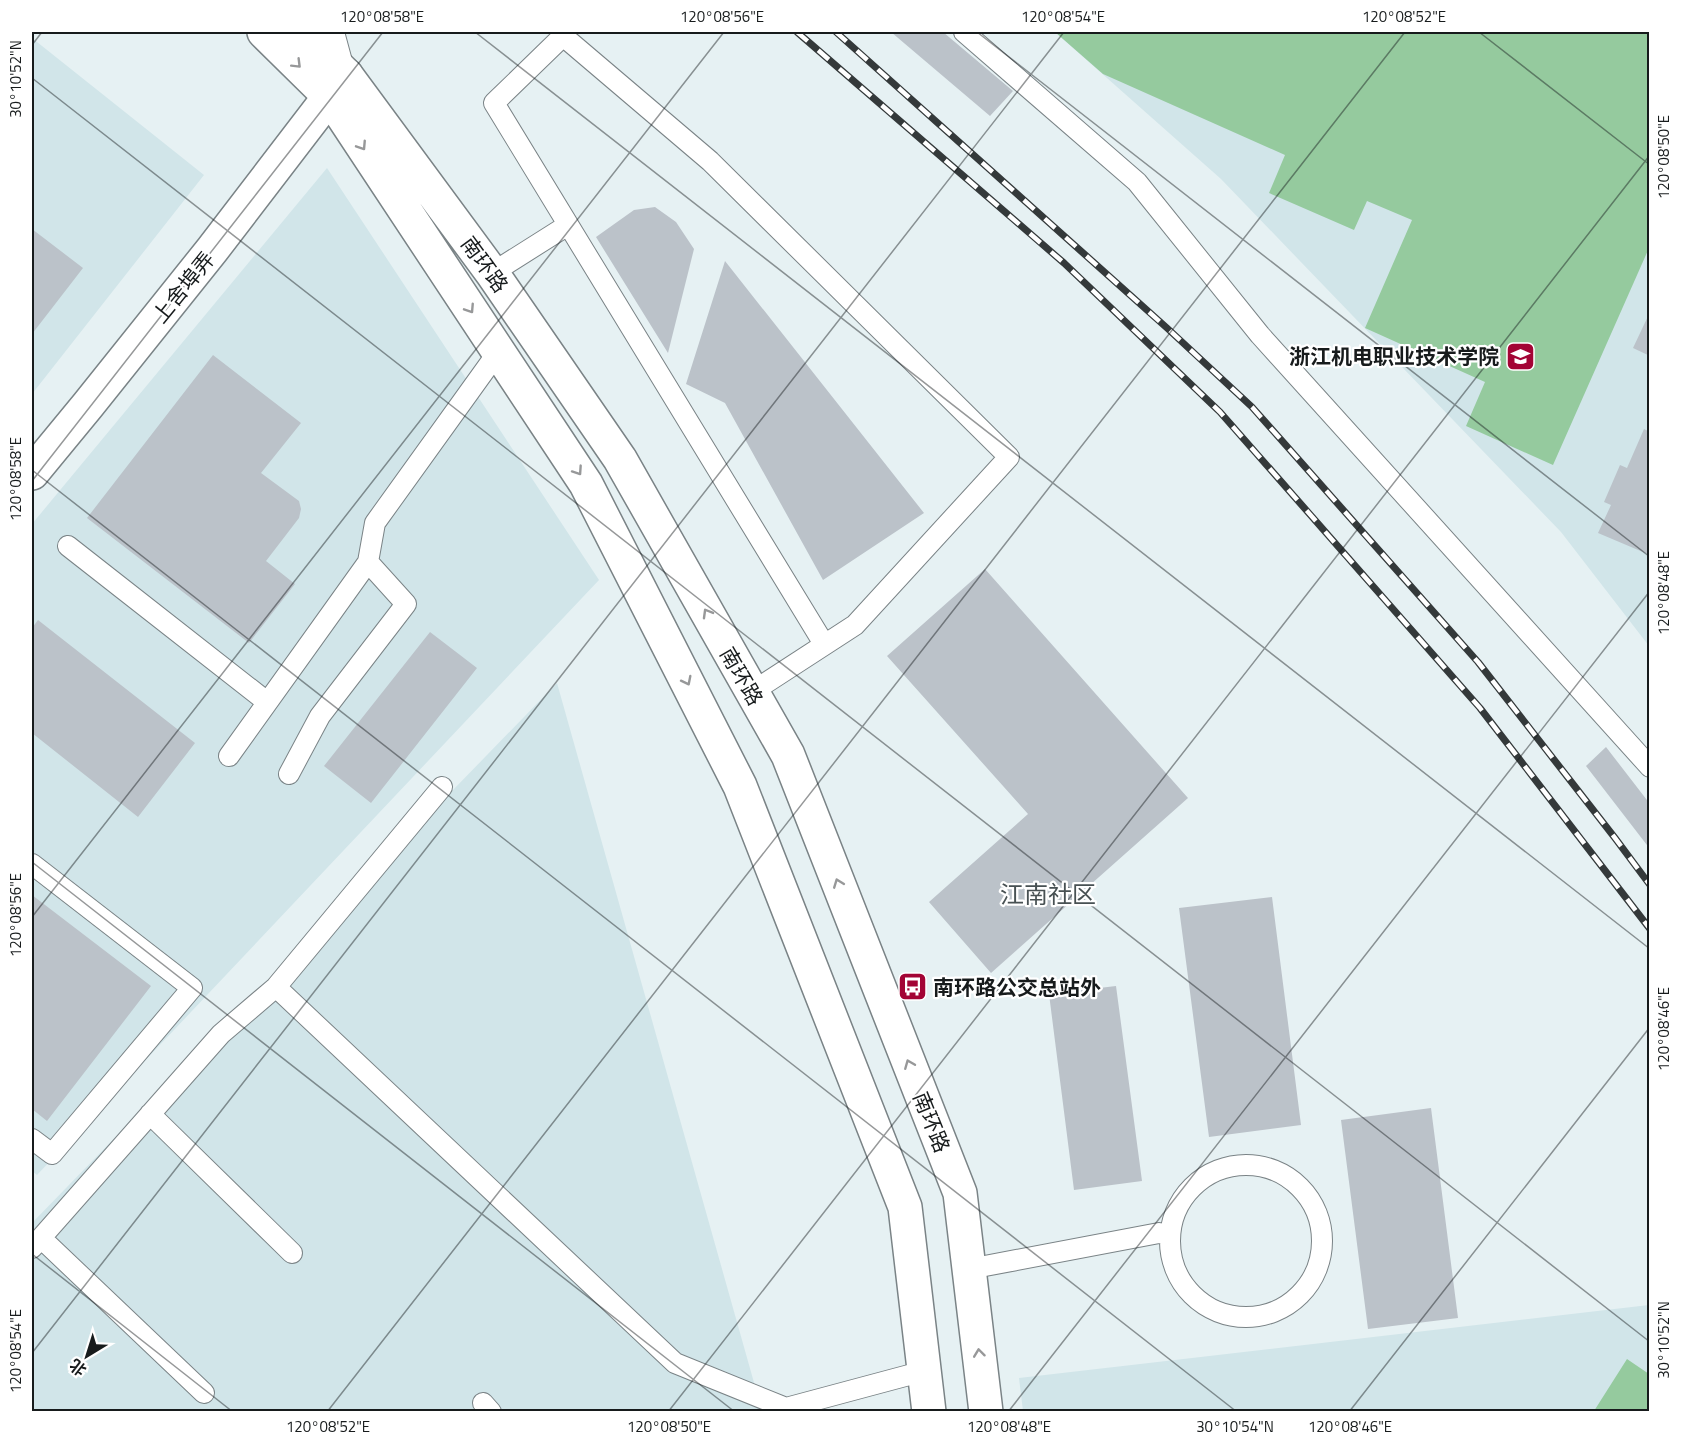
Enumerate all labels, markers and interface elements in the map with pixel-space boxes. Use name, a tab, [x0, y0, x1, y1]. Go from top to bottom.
text: 120°08'58"E	[340, 5, 424, 28]
text: 120°08'56"E	[680, 5, 764, 28]
text: 120°08'54"E	[1021, 5, 1105, 28]
text: 120°08'52"E	[1362, 5, 1446, 28]
text: 30°10'52"N	[4, 40, 27, 118]
one-way arrow	[290, 58, 301, 68]
text: 120°08'50"E	[1652, 115, 1675, 199]
one-way arrow	[355, 139, 366, 150]
street label: 南环路	[454, 229, 516, 299]
street label: 上舍埠弄	[144, 244, 222, 330]
one-way arrow	[462, 303, 474, 313]
place label: 浙江机电职业技术学院	[1289, 340, 1499, 372]
school or university icon: 浙江机电职业技术学院	[1504, 340, 1536, 372]
text: 120°08'58"E	[4, 437, 27, 521]
one-way arrow	[570, 465, 582, 475]
text: 120°08'48"E	[1652, 551, 1675, 635]
one-way arrow	[703, 609, 714, 620]
street label: 南环路	[712, 641, 772, 711]
one-way arrow	[680, 675, 691, 686]
text: 120°08'56"E	[4, 873, 27, 957]
district label: 江南社区	[1000, 876, 1096, 912]
one-way arrow	[832, 878, 845, 888]
bus stop icon: 南环路公交总站外	[896, 971, 928, 1003]
place label: 南环路公交总站外	[933, 971, 1101, 1003]
text: 120°08'46"E	[1652, 987, 1675, 1071]
one-way arrow	[904, 1059, 916, 1070]
street label: 南环路	[905, 1087, 959, 1157]
text: 30°10'52"N	[1652, 1301, 1675, 1379]
text: 120°08'54"E	[4, 1309, 27, 1393]
north arrow	[57, 1326, 117, 1386]
one-way arrow	[973, 1349, 986, 1358]
text: 北	[64, 1353, 91, 1382]
text: 120°08'52"E	[286, 1415, 370, 1438]
text: 120°08'50"E	[627, 1415, 711, 1438]
text: 120°08'48"E	[967, 1415, 1051, 1438]
text: 30°10'54"N	[1196, 1415, 1274, 1438]
text: 120°08'46"E	[1308, 1415, 1392, 1438]

